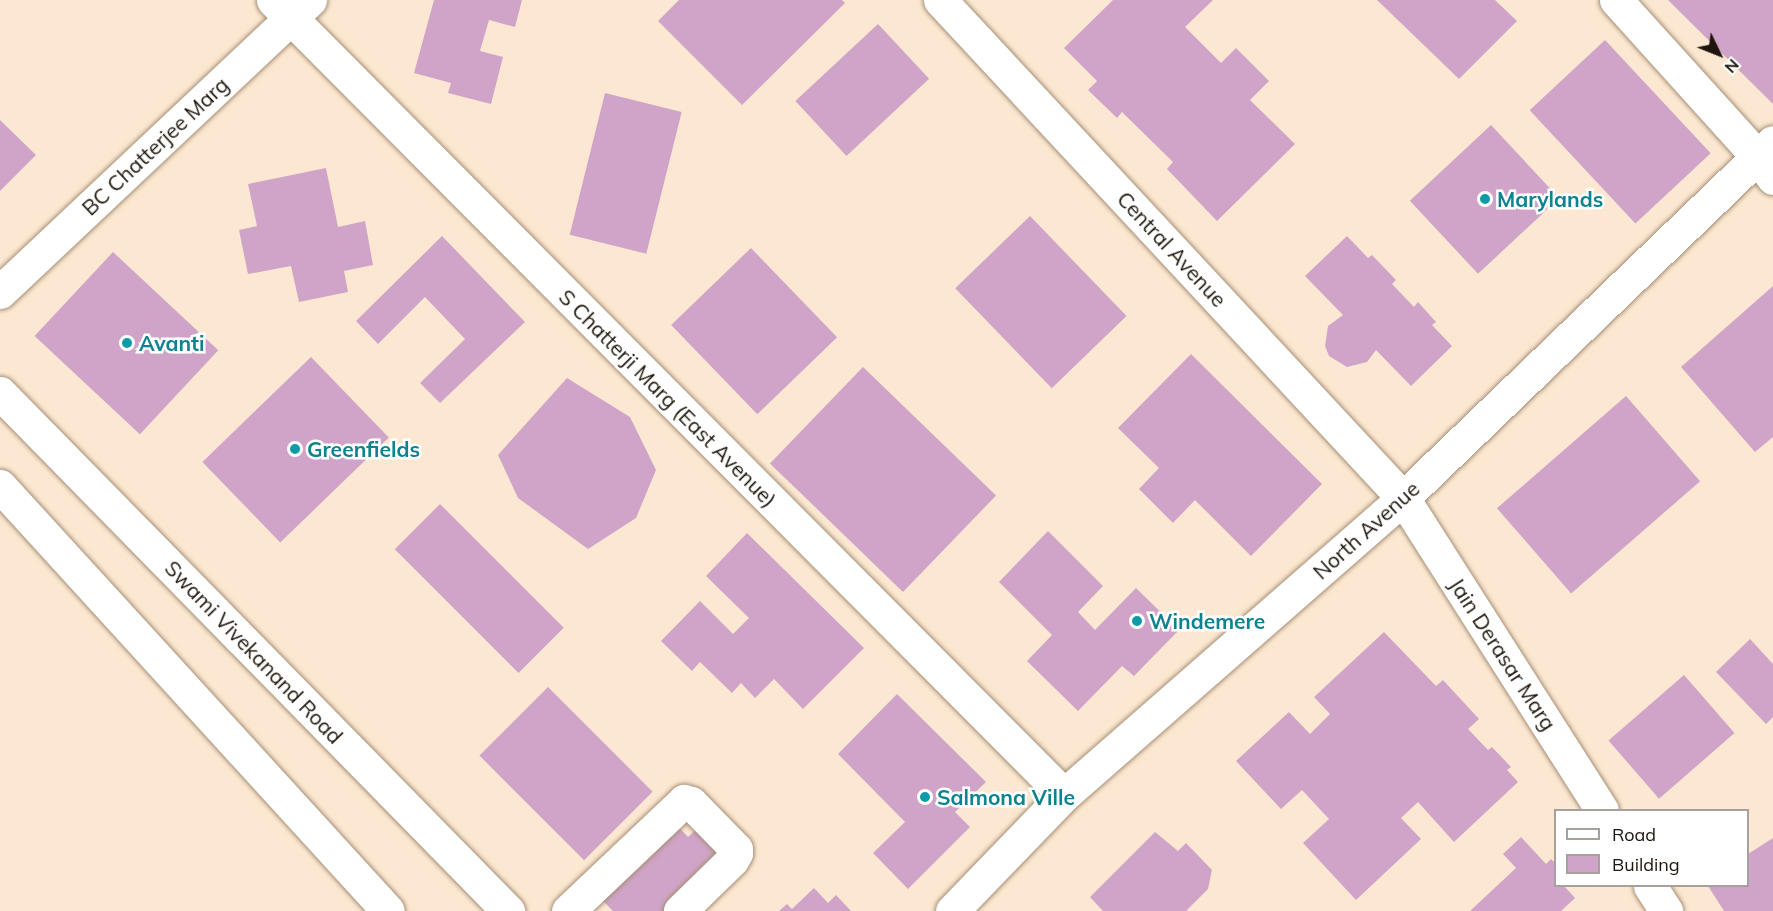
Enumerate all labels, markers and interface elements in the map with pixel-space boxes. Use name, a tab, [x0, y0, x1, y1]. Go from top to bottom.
north arrow	[1689, 24, 1749, 84]
text: N	[1721, 55, 1744, 78]
street label: BC Chatterjee Marg	[77, 72, 233, 220]
street label: Central Avenue	[1112, 186, 1232, 312]
place label: Marylands	[1497, 186, 1603, 212]
marker: Marylands	[1478, 192, 1492, 206]
street label: S Chatterji Marg (East Avenue)	[554, 284, 782, 512]
place label: Avanti	[139, 330, 204, 356]
marker: Avanti	[120, 336, 134, 350]
place label: Greenfields	[307, 436, 420, 462]
marker: Greenfields	[288, 442, 302, 456]
street label: North Avenue	[1308, 476, 1424, 584]
street label: Swami Vivekanand Road	[160, 555, 348, 749]
street label: Jain Derasar Marg	[1444, 573, 1562, 735]
place label: Windemere	[1149, 608, 1265, 634]
marker: Windemere	[1130, 614, 1144, 628]
place label: Salmona Ville	[937, 784, 1075, 810]
marker: Salmona Ville	[918, 790, 932, 804]
legend	[1554, 809, 1749, 887]
text: Road	[1612, 823, 1656, 846]
text: Building	[1612, 853, 1680, 876]

